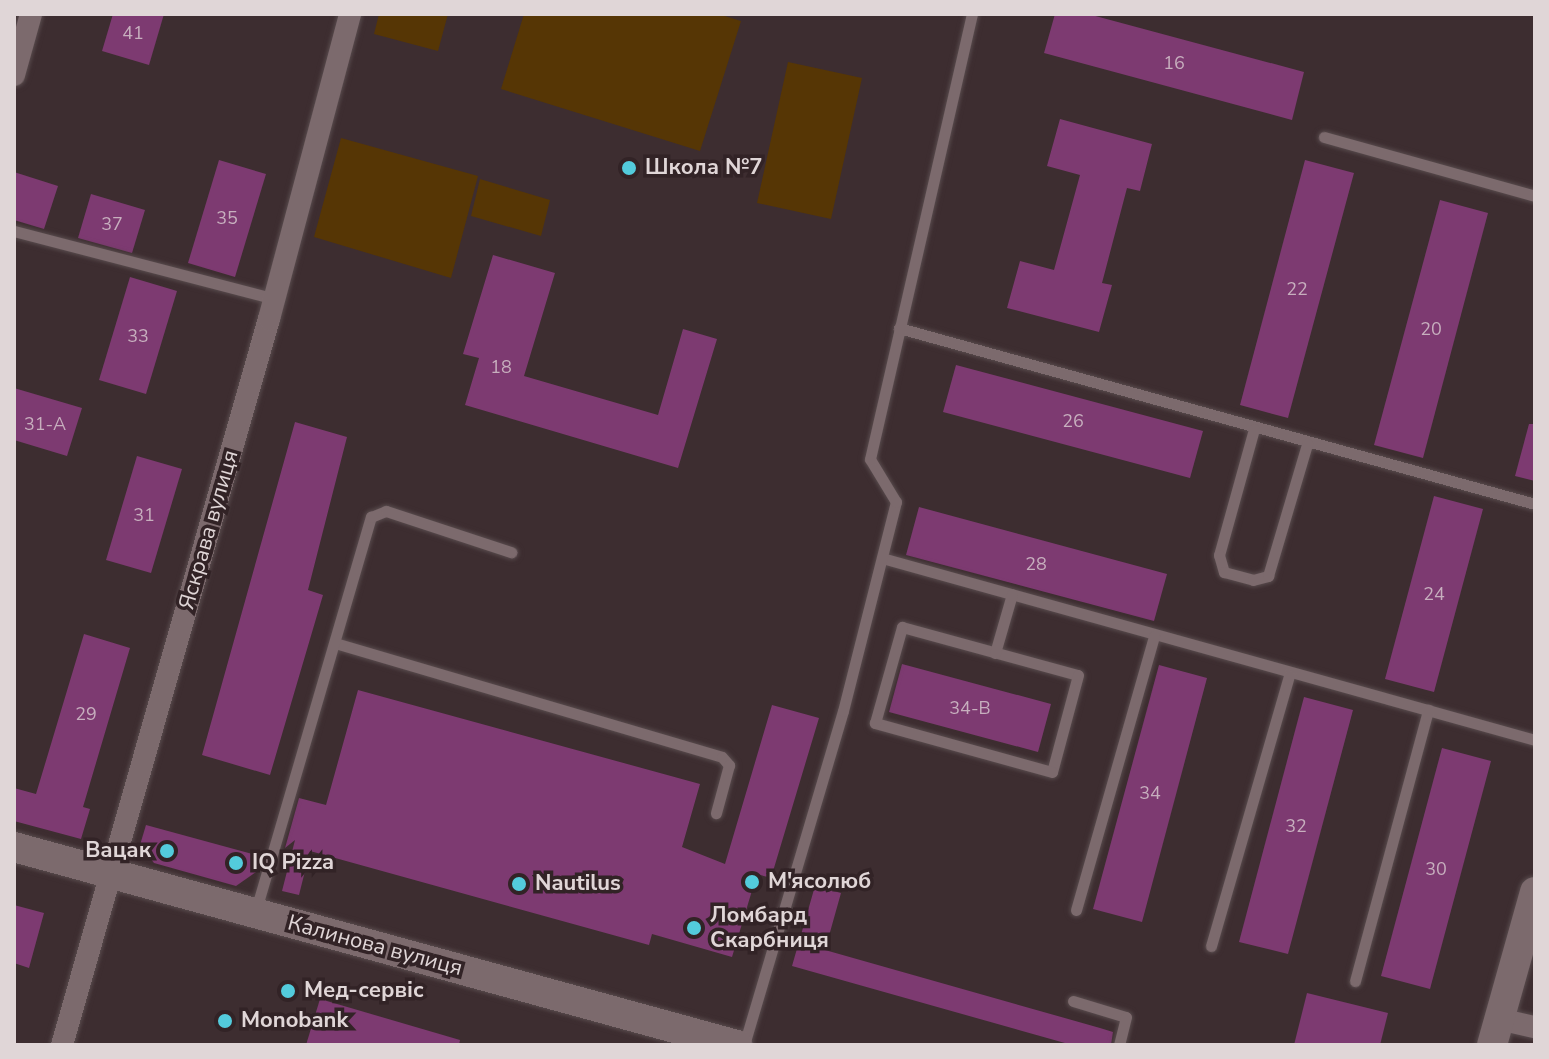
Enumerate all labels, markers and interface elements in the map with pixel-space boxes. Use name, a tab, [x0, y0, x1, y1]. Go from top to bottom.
house number: 41	[122, 22, 144, 44]
house number: 16	[1163, 52, 1185, 74]
place label: Школа №7	[645, 155, 762, 181]
marker: Школа №7	[620, 159, 638, 177]
house number: 35	[216, 207, 238, 229]
house number: 37	[101, 213, 123, 235]
house number: 22	[1286, 278, 1308, 300]
house number: 20	[1420, 318, 1442, 340]
house number: 33	[127, 325, 149, 347]
house number: 18	[490, 356, 512, 378]
house number: 26	[1062, 410, 1084, 432]
house number: 31-А	[24, 413, 66, 435]
street label: Яскрава вулиця	[174, 447, 244, 613]
house number: 31	[133, 504, 155, 526]
house number: 28	[1025, 553, 1047, 575]
house number: 24	[1423, 583, 1445, 605]
house number: 34-В	[949, 697, 991, 719]
house number: 29	[75, 703, 97, 725]
house number: 34	[1139, 782, 1161, 804]
house number: 32	[1285, 815, 1307, 837]
place label: Вацак	[85, 838, 151, 864]
marker: Вацак	[158, 842, 176, 860]
place label: IQ Pizza	[252, 850, 334, 876]
marker: IQ Pizza	[227, 854, 245, 872]
house number: 30	[1425, 858, 1447, 880]
place label: М'ясолюб	[768, 869, 871, 895]
place label: Nautilus	[535, 871, 621, 897]
marker: М'ясолюб	[743, 873, 761, 891]
marker: Nautilus	[510, 875, 528, 893]
place label: Ломбард Скарбниця	[710, 902, 829, 954]
street label: Калинова вулиця	[285, 910, 465, 982]
marker: Ломбард Скарбниця	[685, 919, 703, 937]
place label: Мед-сервіс	[304, 978, 424, 1004]
marker: Мед-сервіс	[279, 982, 297, 1000]
place label: Monobank	[241, 1008, 348, 1034]
marker: Monobank	[216, 1012, 234, 1030]

